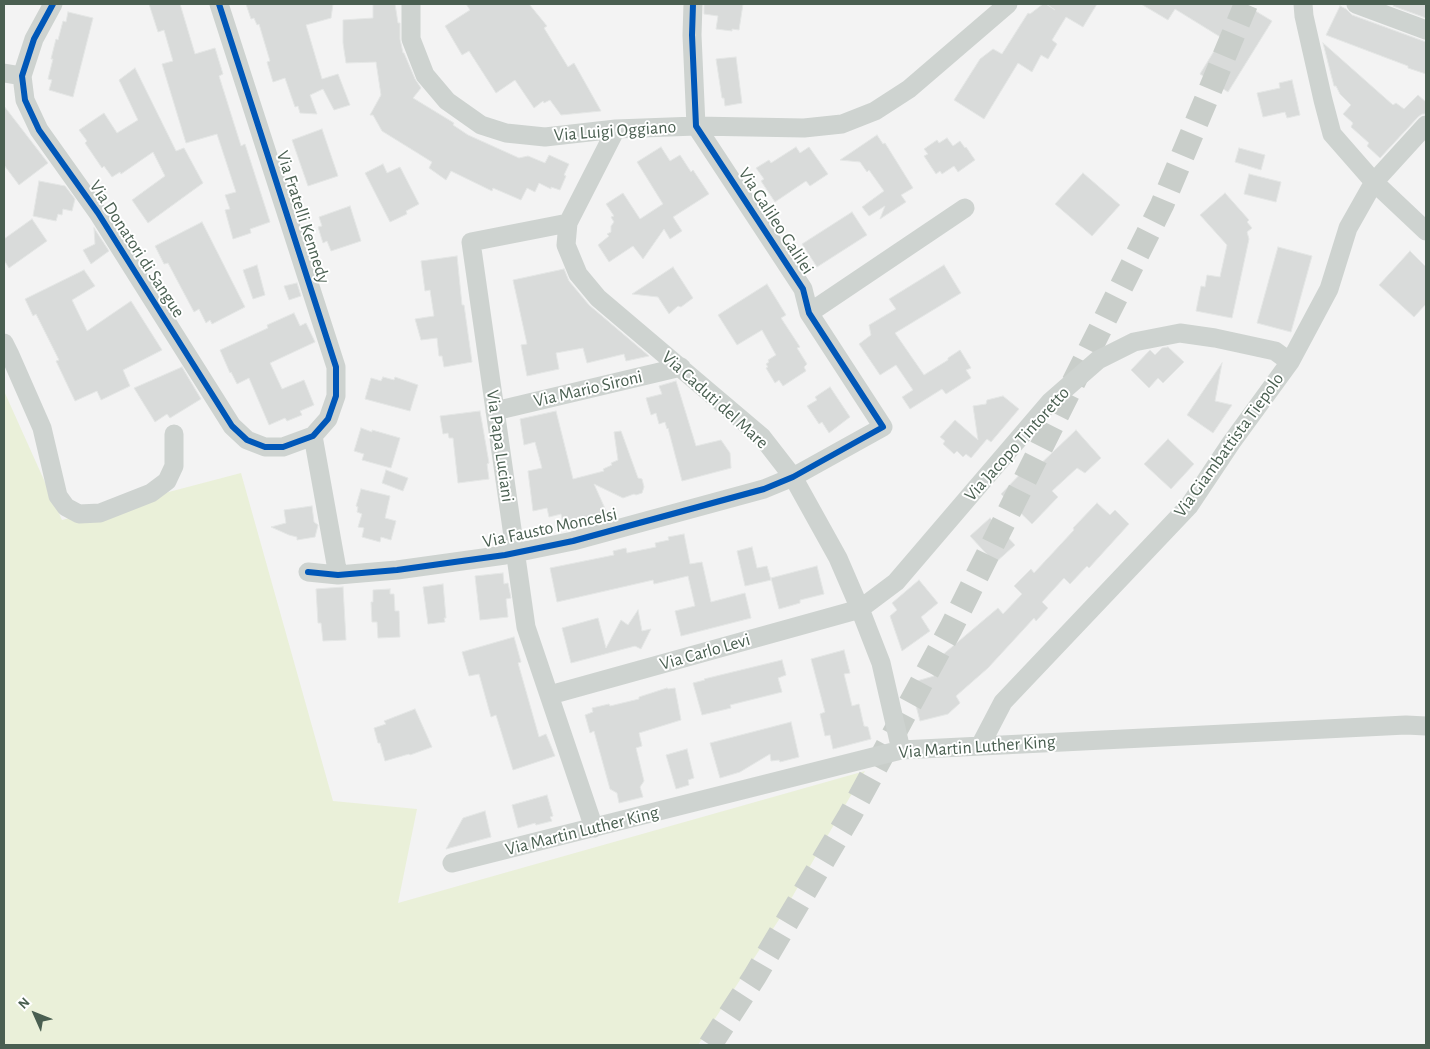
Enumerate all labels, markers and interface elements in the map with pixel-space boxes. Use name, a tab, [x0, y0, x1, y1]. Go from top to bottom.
street label: Via Luigi Oggiano	[553, 116, 677, 146]
street label: Via Fratelli Kennedy	[271, 148, 335, 286]
street label: Via Galileo Galilei	[733, 164, 819, 278]
street label: Via Donatori di Sangue	[85, 176, 189, 322]
street label: Via Caduti del Mare	[657, 346, 773, 454]
street label: Via Mario Sironi	[532, 366, 644, 412]
street label: Via Giambattista Tiepolo	[1169, 369, 1289, 521]
street label: Via Jacopo Tintoretto	[960, 382, 1074, 506]
street label: Via Papa Luciani	[481, 388, 519, 504]
street label: Via Fausto Moncelsi	[481, 503, 619, 553]
street label: Via Carlo Levi	[657, 629, 753, 675]
street label: Via Martin Luther King	[898, 731, 1056, 763]
street label: Via Martin Luther King	[503, 802, 661, 860]
north arrow	[10, 989, 60, 1039]
text: N	[16, 995, 33, 1012]

